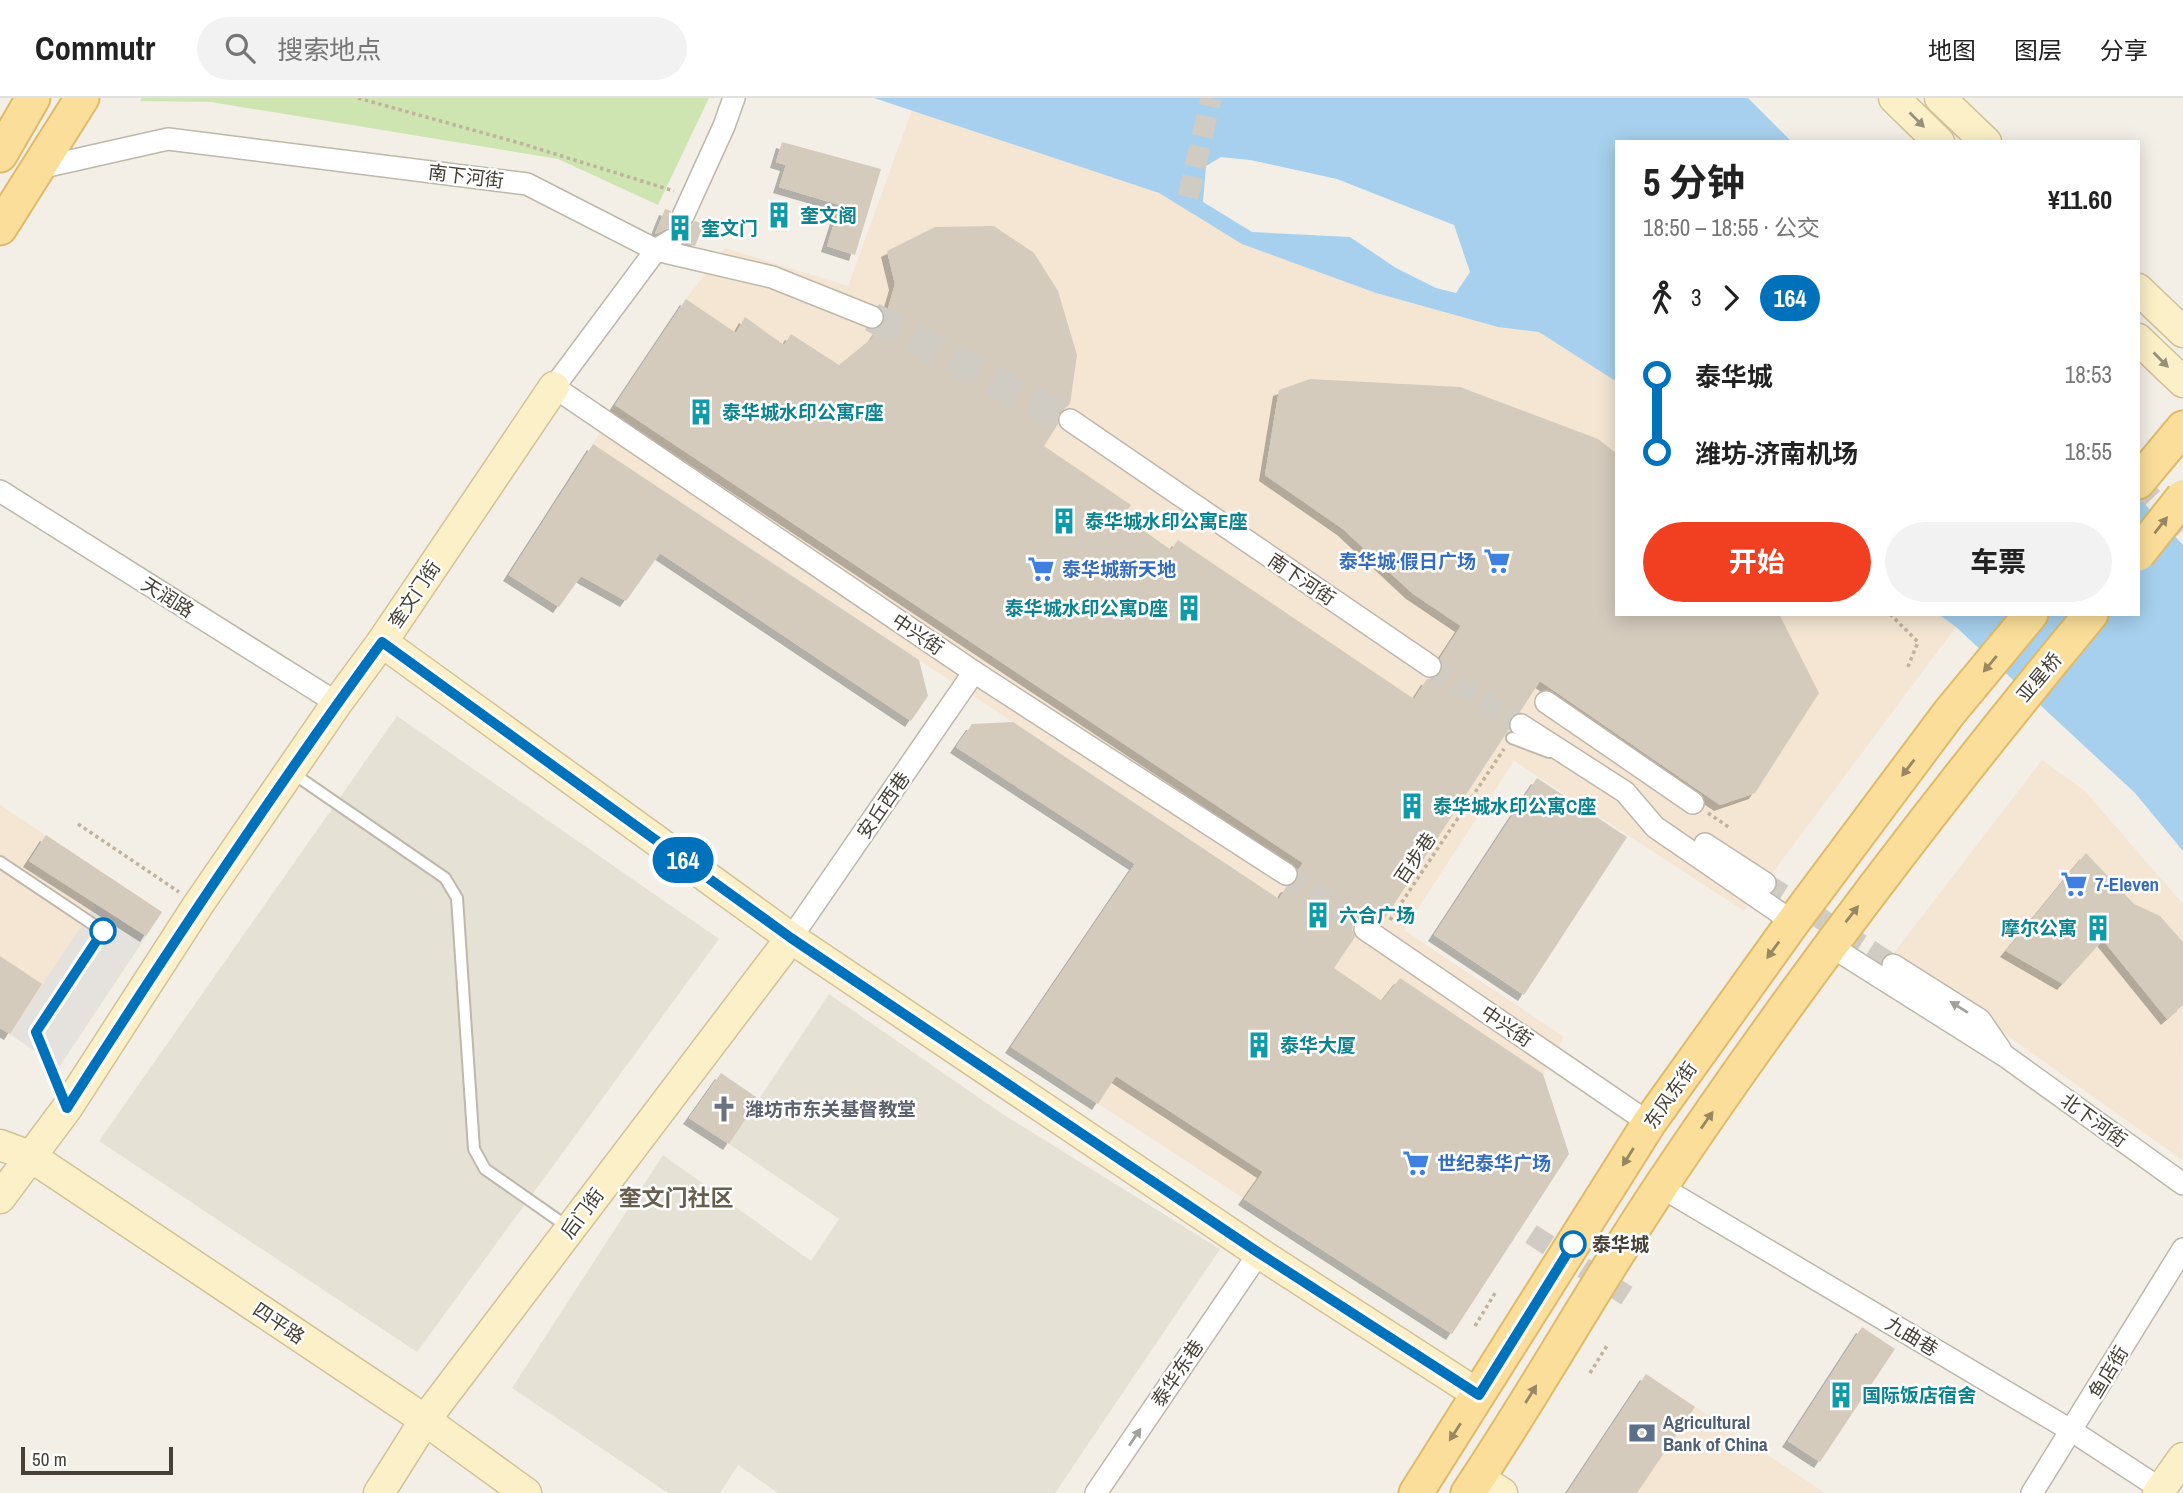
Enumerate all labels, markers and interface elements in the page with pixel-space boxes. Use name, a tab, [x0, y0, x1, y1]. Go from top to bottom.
search box	[197, 17, 687, 80]
text: Commutr	[35, 26, 155, 70]
icon: search	[221, 29, 259, 67]
text: 搜索地点	[277, 32, 381, 67]
text: 地图	[1928, 34, 1976, 66]
text: 图层	[2014, 34, 2062, 66]
text: 分享	[2100, 34, 2148, 66]
one-way arrow	[1908, 111, 1925, 128]
text: 5 分钟	[1643, 157, 1745, 208]
street label: 南下河街	[427, 158, 505, 194]
text: ¥11.60	[2048, 182, 2112, 217]
building icon: 奎文阁	[764, 200, 794, 230]
place label: 奎文阁	[800, 202, 857, 228]
text: 18:50 – 18:55 · 公交	[1643, 212, 1820, 243]
building icon: 奎文门	[665, 213, 695, 243]
place label: 奎文门	[701, 215, 758, 241]
icon: walk	[1643, 279, 1681, 317]
icon: forward	[1712, 279, 1750, 317]
text: 3	[1691, 282, 1702, 313]
text: 164	[1774, 282, 1806, 314]
one-way arrow	[2152, 352, 2169, 369]
text: 泰华城	[1695, 359, 1773, 394]
text: 18:53	[2065, 359, 2112, 390]
building icon: 泰华城水印公寓F座	[686, 397, 716, 427]
place label: 泰华城水印公寓F座	[722, 399, 884, 425]
text: 潍坊-济南机场	[1695, 436, 1858, 471]
text: 18:55	[2065, 436, 2112, 467]
building icon: 泰华城水印公寓E座	[1049, 506, 1079, 536]
place label: 泰华城水印公寓E座	[1085, 508, 1247, 534]
one-way arrow	[2153, 517, 2168, 535]
button: 开始	[1643, 522, 1871, 602]
button: 车票	[1885, 522, 2112, 602]
supermarket icon: 泰华城·假日广场	[1482, 546, 1512, 576]
street label: 南下河街	[1263, 547, 1341, 611]
place label: 泰华城·假日广场	[1339, 548, 1476, 574]
supermarket icon: 泰华城新天地	[1026, 554, 1056, 584]
street label: 奎文门街	[382, 555, 446, 633]
place label: 泰华城新天地	[1062, 556, 1176, 582]
street label: 天润路	[137, 571, 199, 623]
building icon: 泰华城水印公寓D座	[1174, 593, 1204, 623]
place label: 泰华城水印公寓D座	[1005, 595, 1168, 621]
street label: 中兴街	[887, 607, 949, 661]
street label: 亚星桥	[2011, 647, 2067, 707]
one-way arrow	[1982, 654, 1997, 672]
one-way arrow	[1901, 758, 1915, 777]
street label: 安丘西巷	[851, 766, 915, 844]
building icon: 泰华城水印公寓C座	[1397, 791, 1427, 821]
place label: 泰华城水印公寓C座	[1433, 793, 1596, 819]
street label: 百步巷	[1388, 827, 1442, 889]
line badge: 164	[643, 837, 723, 883]
text: 164	[667, 844, 699, 876]
supermarket icon: 7-Eleven	[2059, 869, 2089, 899]
place label: 7-Eleven	[2095, 871, 2159, 897]
building icon: 六合广场	[1303, 900, 1333, 930]
place label: 六合广场	[1339, 902, 1415, 928]
one-way arrow	[1845, 906, 1860, 924]
building icon: 摩尔公寓	[2083, 913, 2113, 943]
place label: 摩尔公寓	[2001, 915, 2077, 941]
unlabelled marker	[90, 918, 116, 944]
one-way arrow	[1765, 941, 1780, 959]
street label: 中兴街	[1476, 999, 1538, 1053]
one-way arrow	[1950, 1001, 1969, 1014]
building icon: 泰华大厦	[1244, 1030, 1274, 1060]
place label: 泰华大厦	[1280, 1032, 1356, 1058]
street label: 东风东街	[1638, 1056, 1702, 1134]
street label: 北下河街	[2056, 1087, 2132, 1153]
church icon: 潍坊市东关基督教堂	[709, 1094, 739, 1124]
place label: 潍坊市东关基督教堂	[745, 1096, 916, 1122]
one-way arrow	[1700, 1111, 1714, 1129]
one-way arrow	[1621, 1147, 1634, 1166]
supermarket icon: 世纪泰华广场	[1401, 1148, 1431, 1178]
place label: 世纪泰华广场	[1437, 1150, 1551, 1176]
street label: 后门街	[554, 1182, 610, 1244]
district label: 奎文门社区	[619, 1182, 734, 1213]
marker: 泰华城	[1560, 1231, 1586, 1257]
place label: 泰华城	[1592, 1231, 1649, 1257]
street label: 四平路	[248, 1296, 310, 1350]
street label: 九曲巷	[1881, 1310, 1943, 1362]
street label: 泰华东巷	[1145, 1334, 1209, 1412]
street label: 鱼店街	[2082, 1341, 2134, 1403]
building icon: 国际饭店宿舍	[1826, 1380, 1856, 1410]
place label: 国际饭店宿舍	[1862, 1382, 1976, 1408]
one-way arrow	[1525, 1384, 1538, 1404]
place label: Agricultural Bank of China	[1663, 1409, 1768, 1457]
bank icon: Agricultural Bank of China	[1627, 1418, 1657, 1448]
one-way arrow	[1449, 1423, 1462, 1442]
one-way arrow	[1128, 1427, 1141, 1446]
scale bar	[21, 1444, 173, 1476]
text: 50 m	[32, 1446, 67, 1472]

